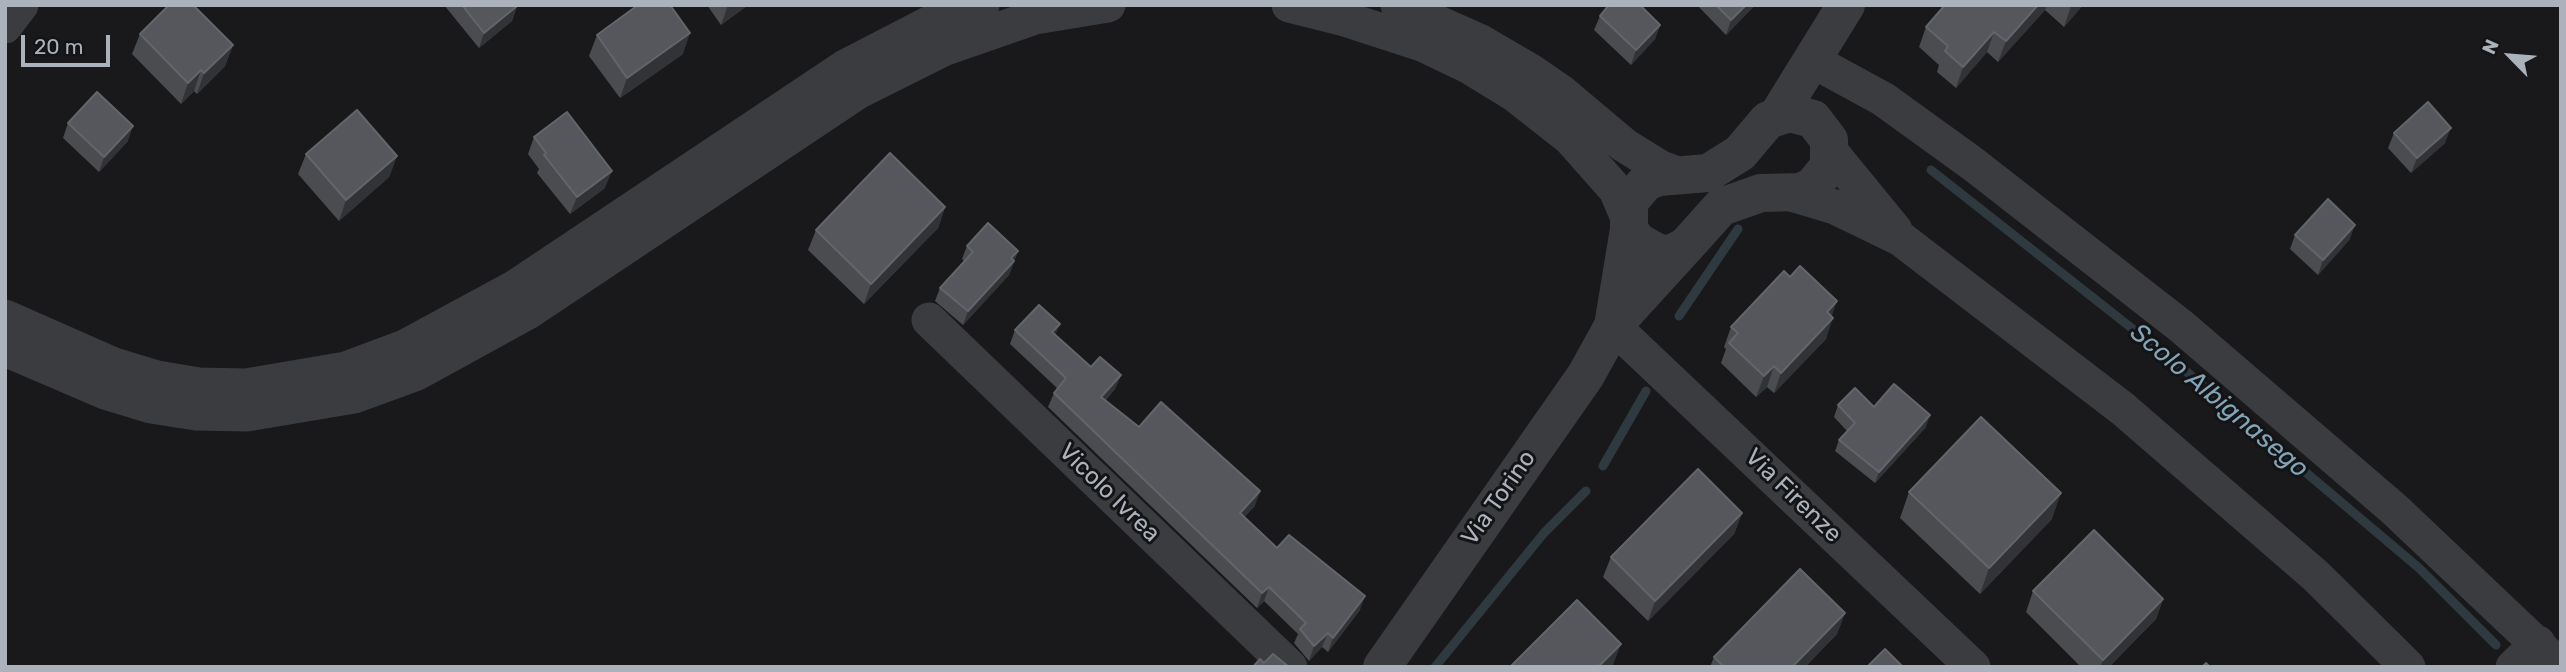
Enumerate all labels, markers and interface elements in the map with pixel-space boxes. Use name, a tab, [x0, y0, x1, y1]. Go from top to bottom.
scale bar	[24, 21, 114, 65]
north arrow	[2475, 21, 2545, 91]
text: 20 m	[34, 34, 83, 59]
text: N	[2477, 36, 2504, 58]
water label: Scolo Albignasego	[2123, 317, 2315, 485]
street label: Vicolo Ivrea	[1052, 438, 1166, 548]
street label: Via Firenze	[1739, 443, 1847, 549]
street label: Via Torino	[1456, 445, 1542, 551]

